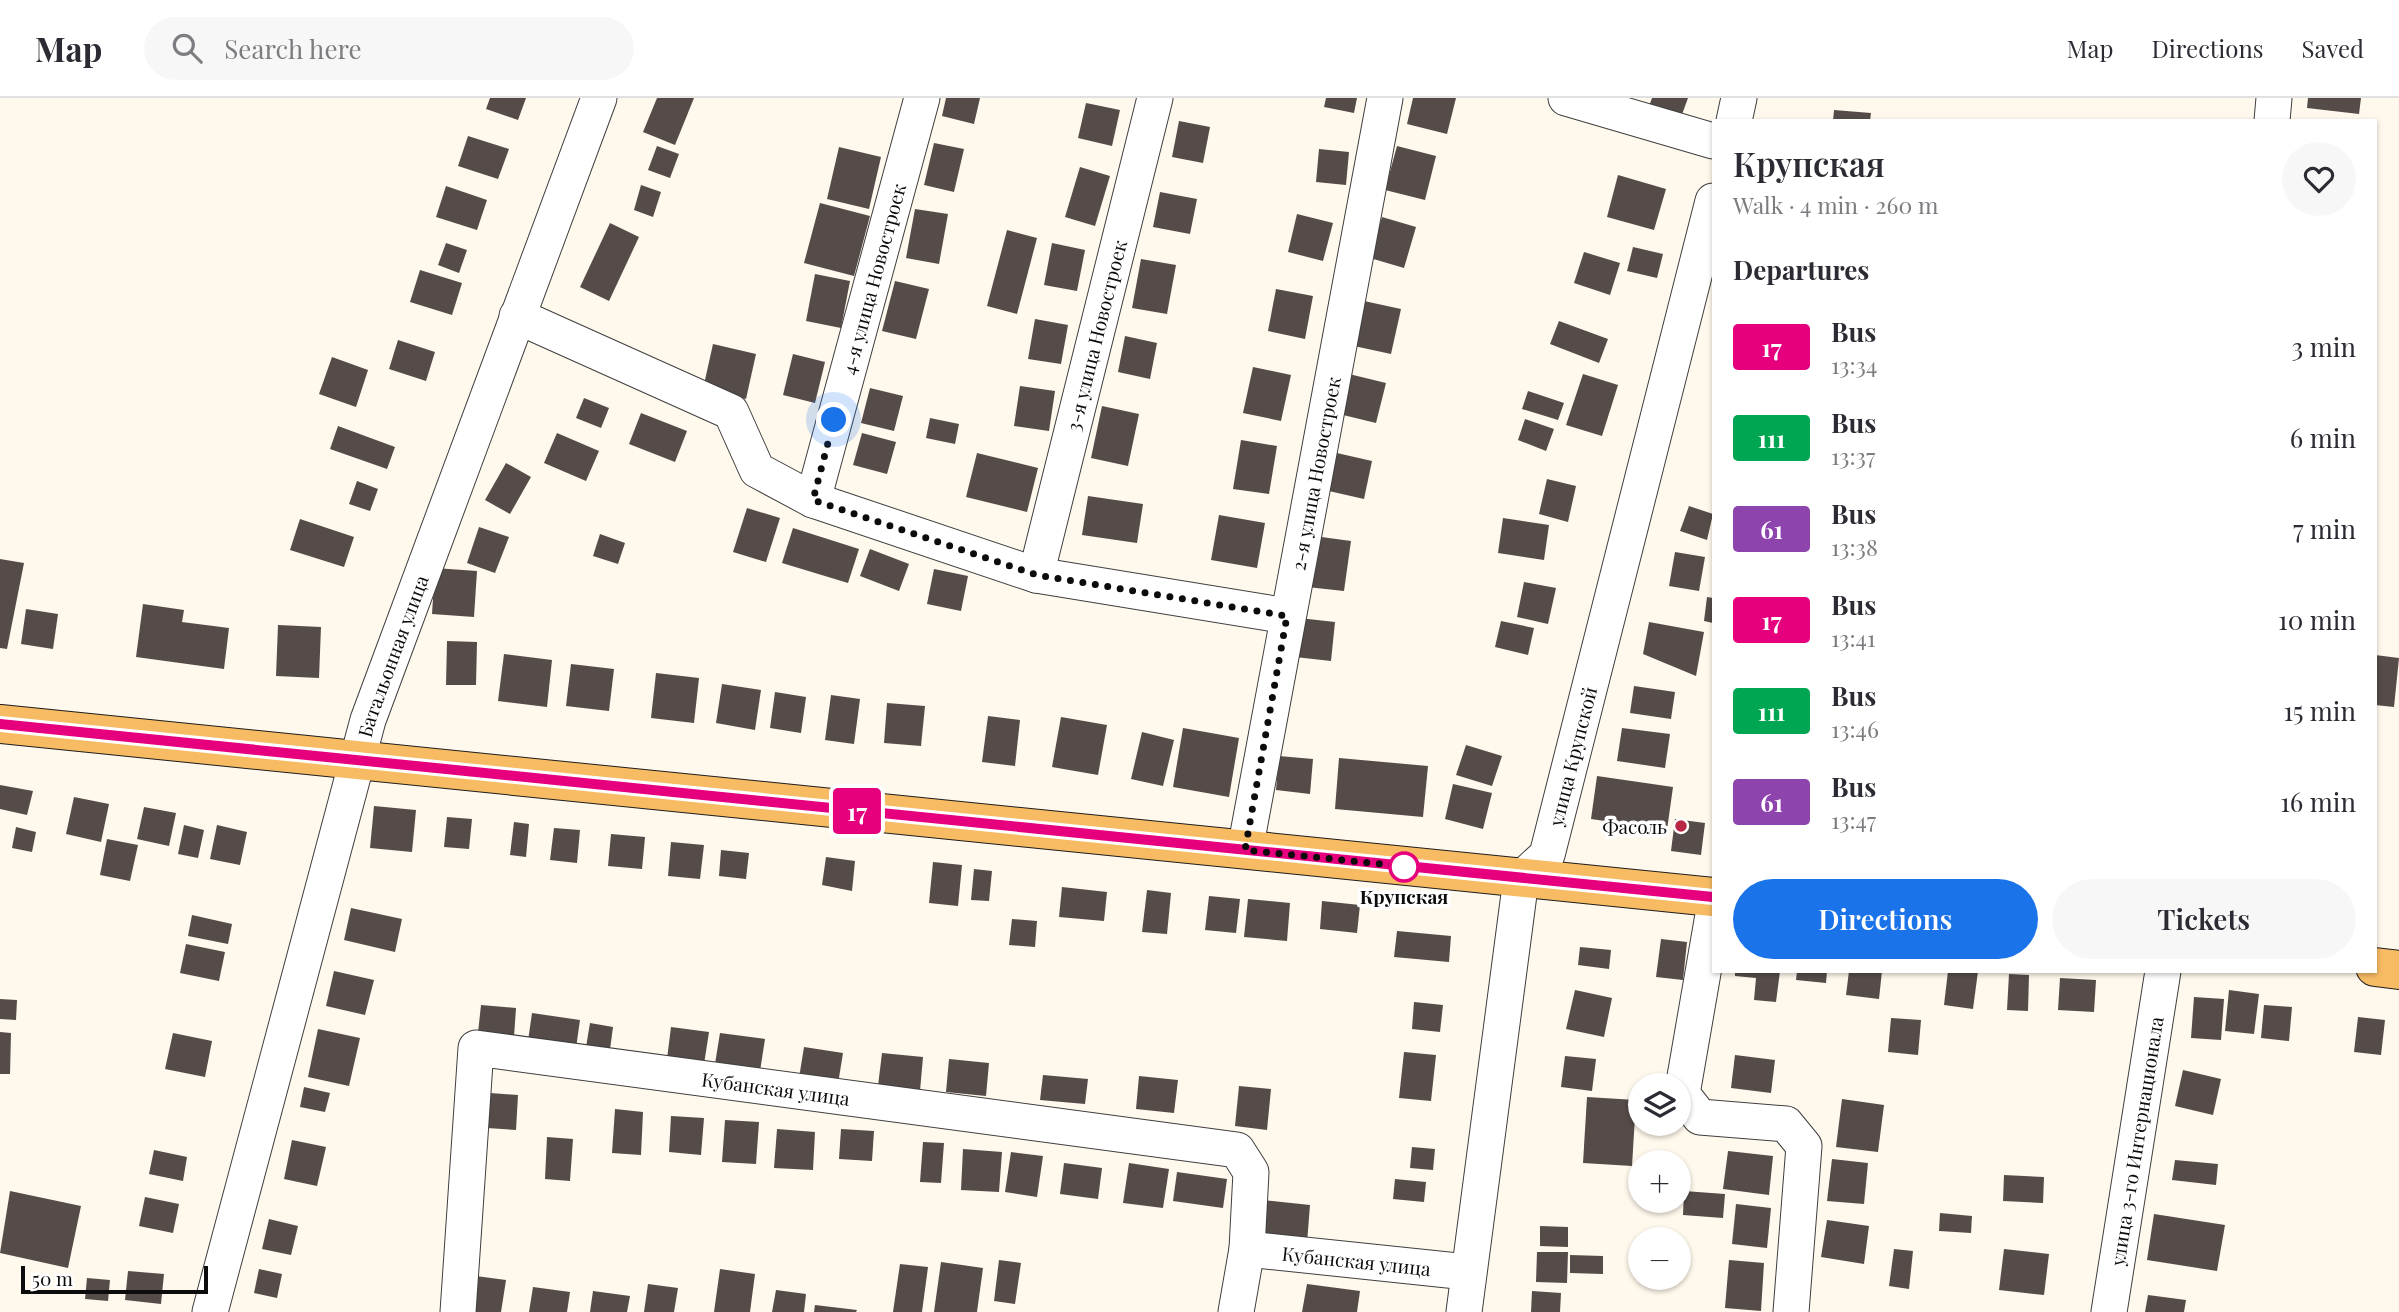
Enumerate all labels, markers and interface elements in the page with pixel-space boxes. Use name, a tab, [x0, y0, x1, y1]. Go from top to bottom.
search box	[144, 17, 634, 80]
text: Map	[35, 26, 102, 70]
icon: search	[168, 29, 206, 67]
text: Search here	[224, 31, 362, 66]
text: Map	[2067, 32, 2113, 64]
text: Directions	[2151, 32, 2264, 64]
text: Saved	[2302, 32, 2364, 64]
text: Крупская	[1733, 141, 1885, 185]
button: heart	[2282, 142, 2356, 216]
street label: 4-я улица Новостроек	[835, 180, 911, 377]
text: Walk · 4 min · 260 m	[1733, 189, 1938, 220]
street label: 3-я улица Новостроек	[1059, 237, 1132, 434]
text: Departures	[1733, 252, 1869, 287]
text: Bus	[1831, 314, 1876, 349]
text: 3 min	[2292, 329, 2356, 364]
text: 17	[1761, 331, 1782, 363]
text: 13:34	[1831, 349, 1877, 380]
street label: 2-я улица Новостроек	[1284, 374, 1346, 572]
your location	[816, 402, 851, 437]
text: Bus	[1831, 405, 1876, 440]
text: 6 min	[2290, 420, 2356, 455]
text: 111	[1758, 422, 1785, 454]
text: 13:37	[1831, 440, 1875, 471]
text: Bus	[1831, 496, 1876, 531]
text: 7 min	[2293, 511, 2356, 546]
text: 61	[1760, 513, 1783, 545]
text: 13:38	[1831, 531, 1878, 562]
street label: Батальонная улица	[351, 571, 434, 740]
text: Bus	[1831, 587, 1876, 622]
text: 10 min	[2278, 602, 2356, 637]
text: 17	[1761, 604, 1782, 636]
text: 13:41	[1831, 622, 1875, 653]
text: Bus	[1831, 678, 1876, 713]
street label: улица Крупской	[1542, 684, 1602, 830]
text: 15 min	[2284, 693, 2356, 728]
text: 111	[1758, 695, 1785, 727]
text: 13:46	[1831, 713, 1879, 744]
text: Bus	[1831, 769, 1876, 804]
text: 16 min	[2280, 784, 2356, 819]
text: 61	[1760, 786, 1783, 818]
line badge: 17	[826, 788, 888, 834]
text: 17	[847, 795, 867, 827]
text: 13:47	[1831, 804, 1876, 835]
place label: Фасоль	[1602, 813, 1667, 839]
marker: Фасоль	[1673, 818, 1689, 834]
marker: Крупская	[1389, 852, 1419, 882]
button: Directions	[1733, 879, 2038, 959]
button: Tickets	[2052, 879, 2356, 959]
place label: Крупская	[1360, 883, 1448, 909]
street label: улица 3-го Интернационала	[2103, 1014, 2169, 1269]
street label: Кубанская улица	[700, 1065, 852, 1111]
map controls	[1628, 1073, 1691, 1290]
button: layers	[1628, 1073, 1691, 1136]
button: +	[1628, 1150, 1691, 1213]
button: −	[1628, 1227, 1691, 1290]
street label: Кубанская улица	[1281, 1240, 1433, 1281]
scale bar	[21, 1263, 208, 1295]
text: 50 m	[32, 1265, 73, 1291]

